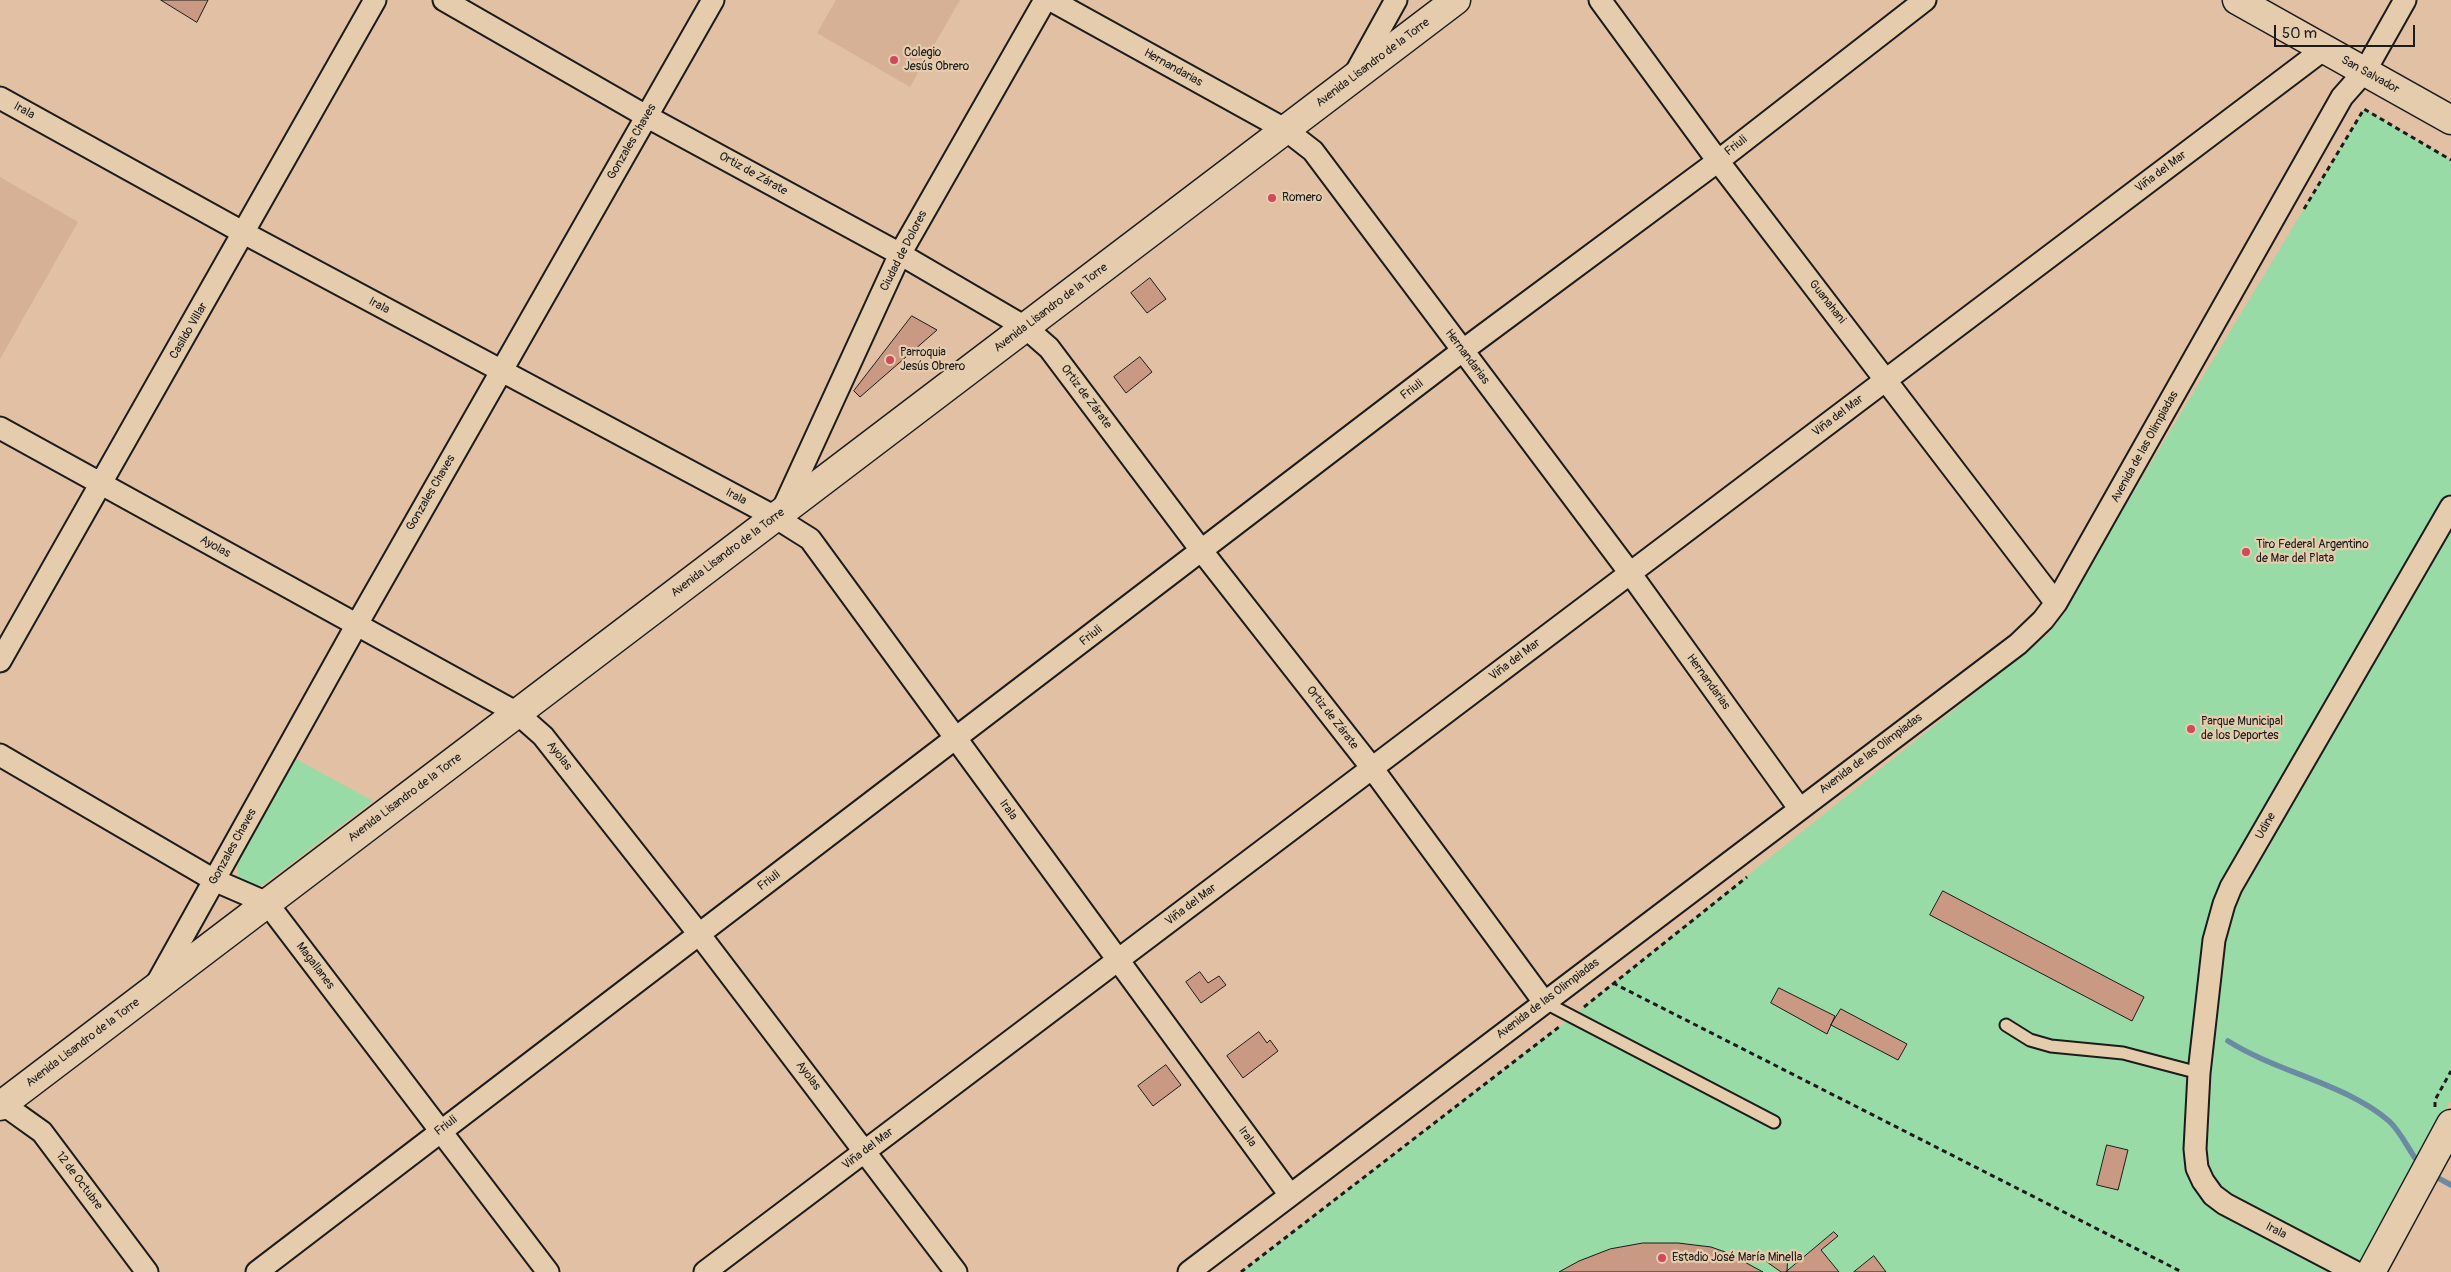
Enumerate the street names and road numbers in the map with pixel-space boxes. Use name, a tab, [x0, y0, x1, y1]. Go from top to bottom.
street label: Avenida Lisandro de la Torre	[1313, 15, 1433, 111]
street label: Hernandarias	[1141, 46, 1205, 90]
street label: San Salvador	[2338, 53, 2402, 97]
street label: Irala	[11, 99, 37, 123]
street label: Gonzales Chaves	[605, 102, 659, 182]
street label: Friuli	[1722, 133, 1750, 159]
street label: Viña del Mar	[2133, 148, 2189, 196]
street label: Ortiz de Zárate	[716, 149, 790, 199]
street label: Ciudad de Dolores	[877, 208, 931, 294]
street label: Avenida Lisandro de la Torre	[991, 260, 1111, 356]
street label: Guanahani	[1806, 277, 1848, 327]
street label: Irala	[366, 295, 392, 317]
street label: Casildo Villar	[167, 300, 211, 362]
street label: Hernandarias	[1442, 327, 1492, 387]
street label: Ortiz de Zárate	[1057, 362, 1115, 432]
street label: Friuli	[1398, 377, 1426, 403]
street label: Avenida de las Olimpiadas	[2108, 389, 2182, 505]
street label: Viña del Mar	[1810, 392, 1866, 440]
street label: Gonzales Chaves	[404, 453, 458, 533]
street label: Irala	[723, 486, 749, 508]
street label: Avenida Lisandro de la Torre	[668, 505, 788, 601]
street label: Ayolas	[197, 533, 233, 561]
street label: Friuli	[1077, 623, 1105, 649]
street label: Viña del Mar	[1487, 636, 1543, 684]
street label: Hernandarias	[1683, 651, 1733, 713]
street label: Ortiz de Zárate	[1303, 684, 1361, 752]
street label: Avenida de las Olimpiadas	[1817, 711, 1925, 797]
street label: Ayolas	[543, 739, 575, 773]
street label: Avenida Lisandro de la Torre	[345, 750, 465, 846]
street label: Irala	[996, 797, 1020, 823]
street label: Gonzales Chaves	[206, 806, 260, 888]
street label: Udine	[2253, 810, 2279, 842]
street label: Friuli	[755, 868, 783, 894]
street label: Viña del Mar	[1163, 881, 1219, 929]
street label: Magallanes	[293, 940, 337, 992]
street label: Avenida de las Olimpiadas	[1494, 956, 1602, 1042]
street label: Avenida Lisandro de la Torre	[23, 995, 143, 1091]
street label: Ayolas	[792, 1059, 824, 1093]
street label: Friuli	[432, 1113, 460, 1139]
street label: Irala	[1235, 1124, 1259, 1150]
street label: Viña del Mar	[840, 1125, 896, 1173]
street label: 12 de Octubre	[52, 1149, 106, 1213]
street label: Irala	[2263, 1220, 2289, 1242]

